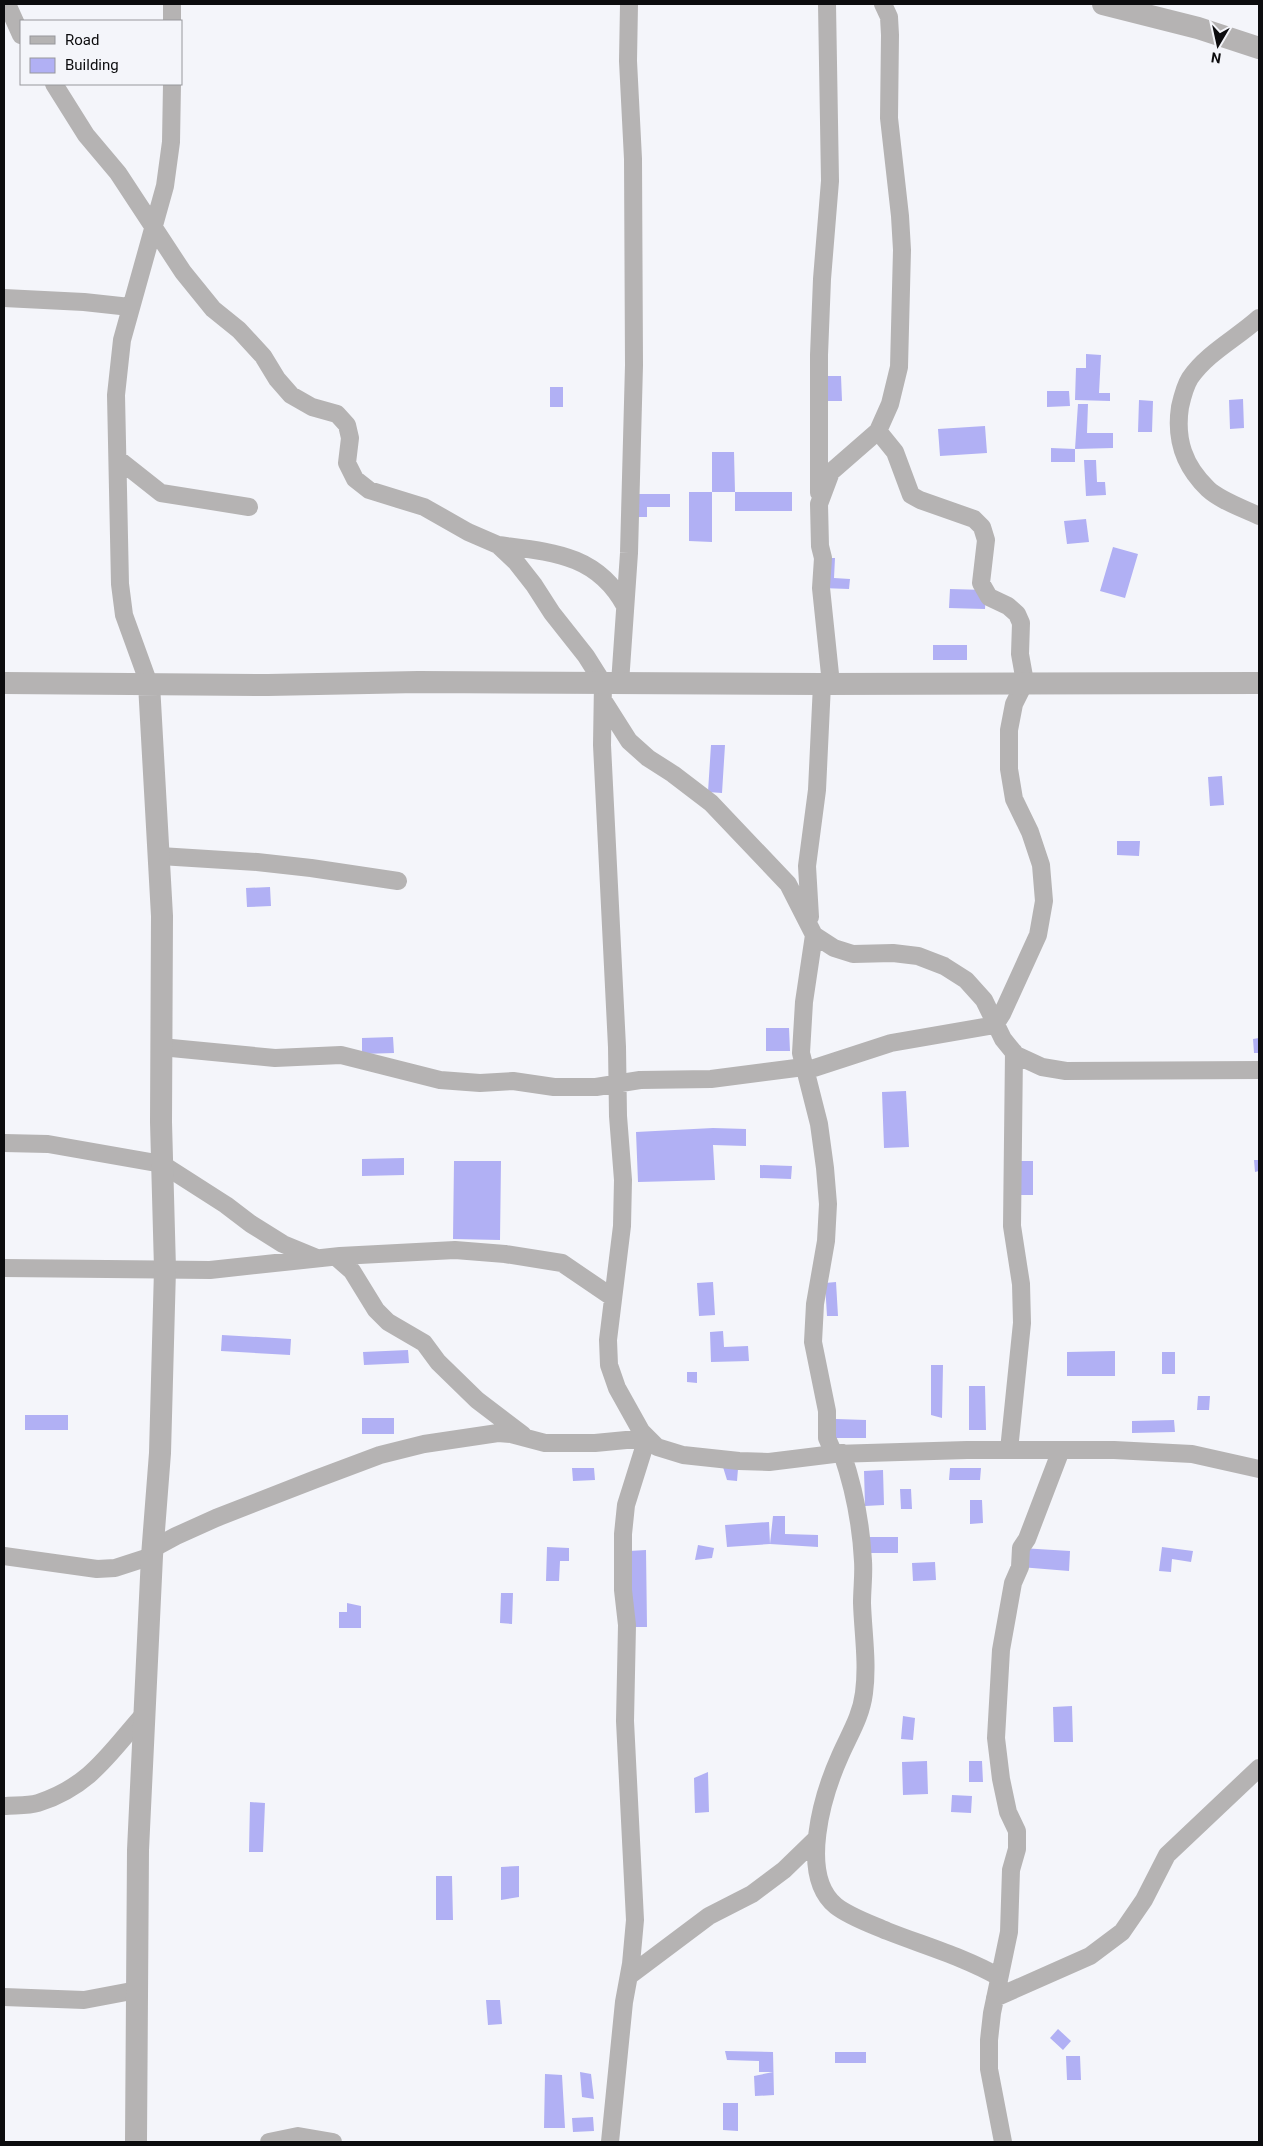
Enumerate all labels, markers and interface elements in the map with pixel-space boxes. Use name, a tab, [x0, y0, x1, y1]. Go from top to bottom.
legend	[20, 20, 182, 85]
north arrow	[1193, 20, 1243, 70]
text: Road	[65, 31, 99, 49]
text: N	[1210, 49, 1222, 67]
text: Building	[65, 56, 119, 74]

